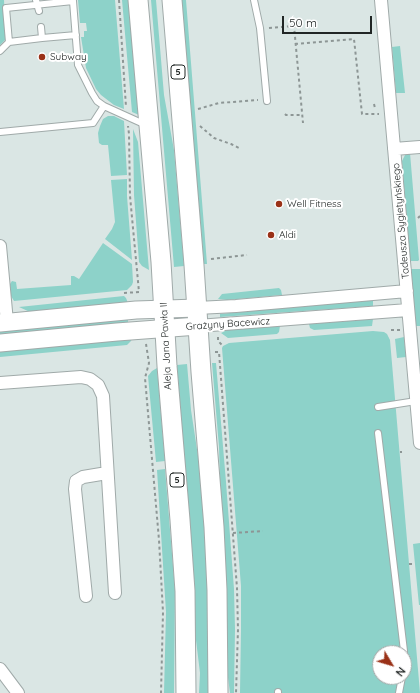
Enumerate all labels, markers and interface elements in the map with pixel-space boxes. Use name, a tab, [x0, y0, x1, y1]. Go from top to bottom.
scale bar	[284, 8, 374, 34]
text: 50 m	[289, 15, 317, 30]
place label: Subway	[50, 51, 87, 63]
marker: Subway	[37, 52, 47, 62]
road number: 5	[171, 65, 185, 79]
street label: Tadeusza Sygietyńskiego	[390, 162, 412, 280]
place label: Well Fitness	[287, 198, 341, 210]
marker: Well Fitness	[274, 199, 284, 209]
place label: Aldi	[279, 229, 296, 241]
marker: Aldi	[266, 230, 276, 240]
street label: Aleja Jana Pawła II	[158, 302, 174, 390]
street label: Grażyny Bacewicz	[185, 315, 271, 333]
road number: 5	[170, 473, 184, 487]
north arrow	[372, 645, 412, 685]
text: N	[393, 664, 409, 679]

